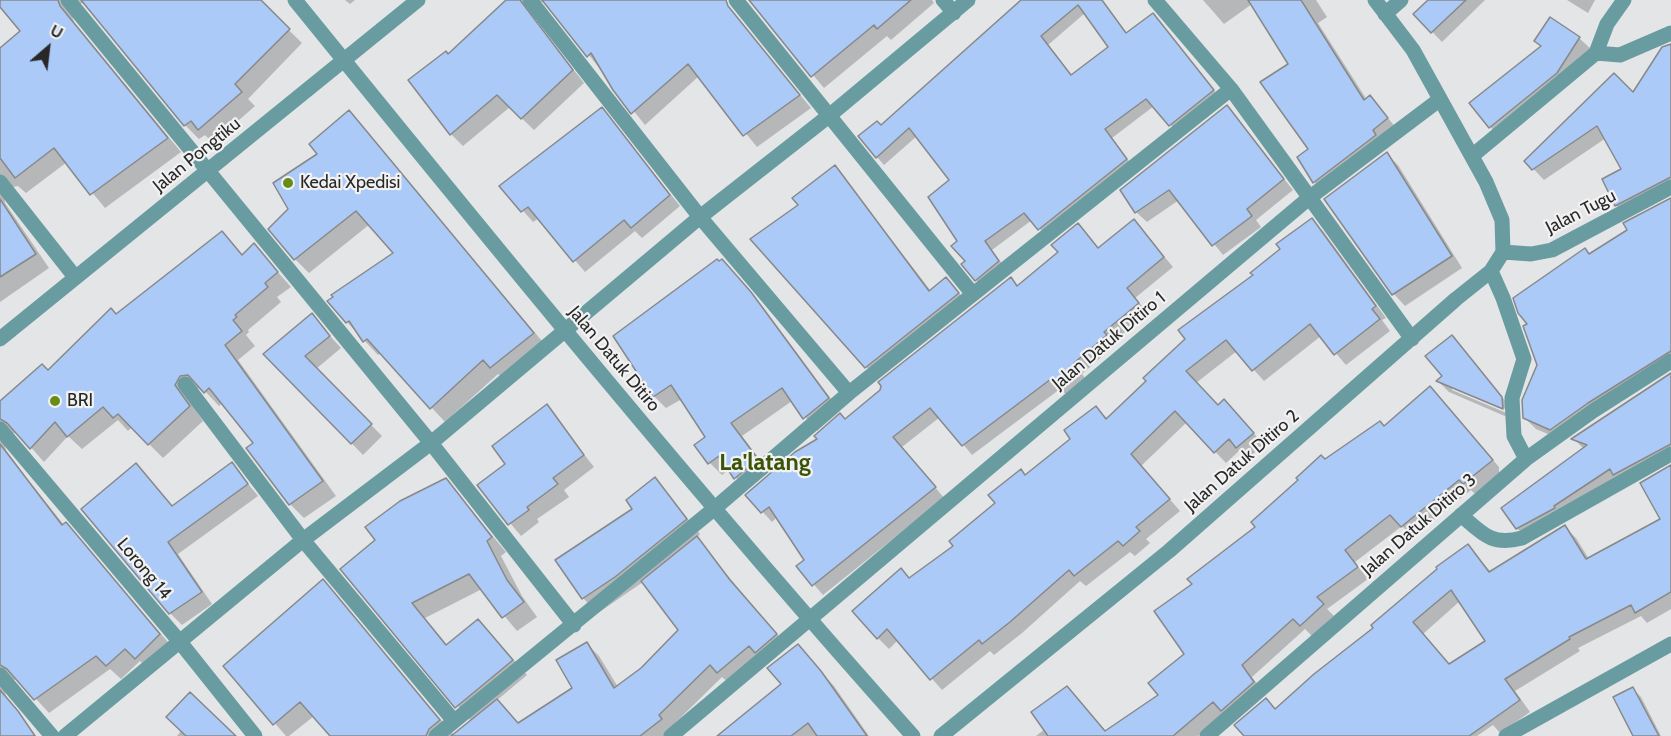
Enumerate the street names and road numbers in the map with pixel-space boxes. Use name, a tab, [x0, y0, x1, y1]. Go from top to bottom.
street label: Jalan Pongtiku	[149, 113, 245, 197]
street label: Jalan Tugu	[1542, 185, 1620, 239]
street label: Jalan Datuk Ditiro 1	[1048, 287, 1170, 395]
street label: Jalan Datuk Ditiro	[564, 302, 664, 416]
street label: Jalan Datuk Ditiro 2	[1180, 405, 1304, 517]
street label: Jalan Datuk Ditiro 3	[1357, 469, 1481, 581]
street label: Lorong 14	[112, 534, 176, 604]

